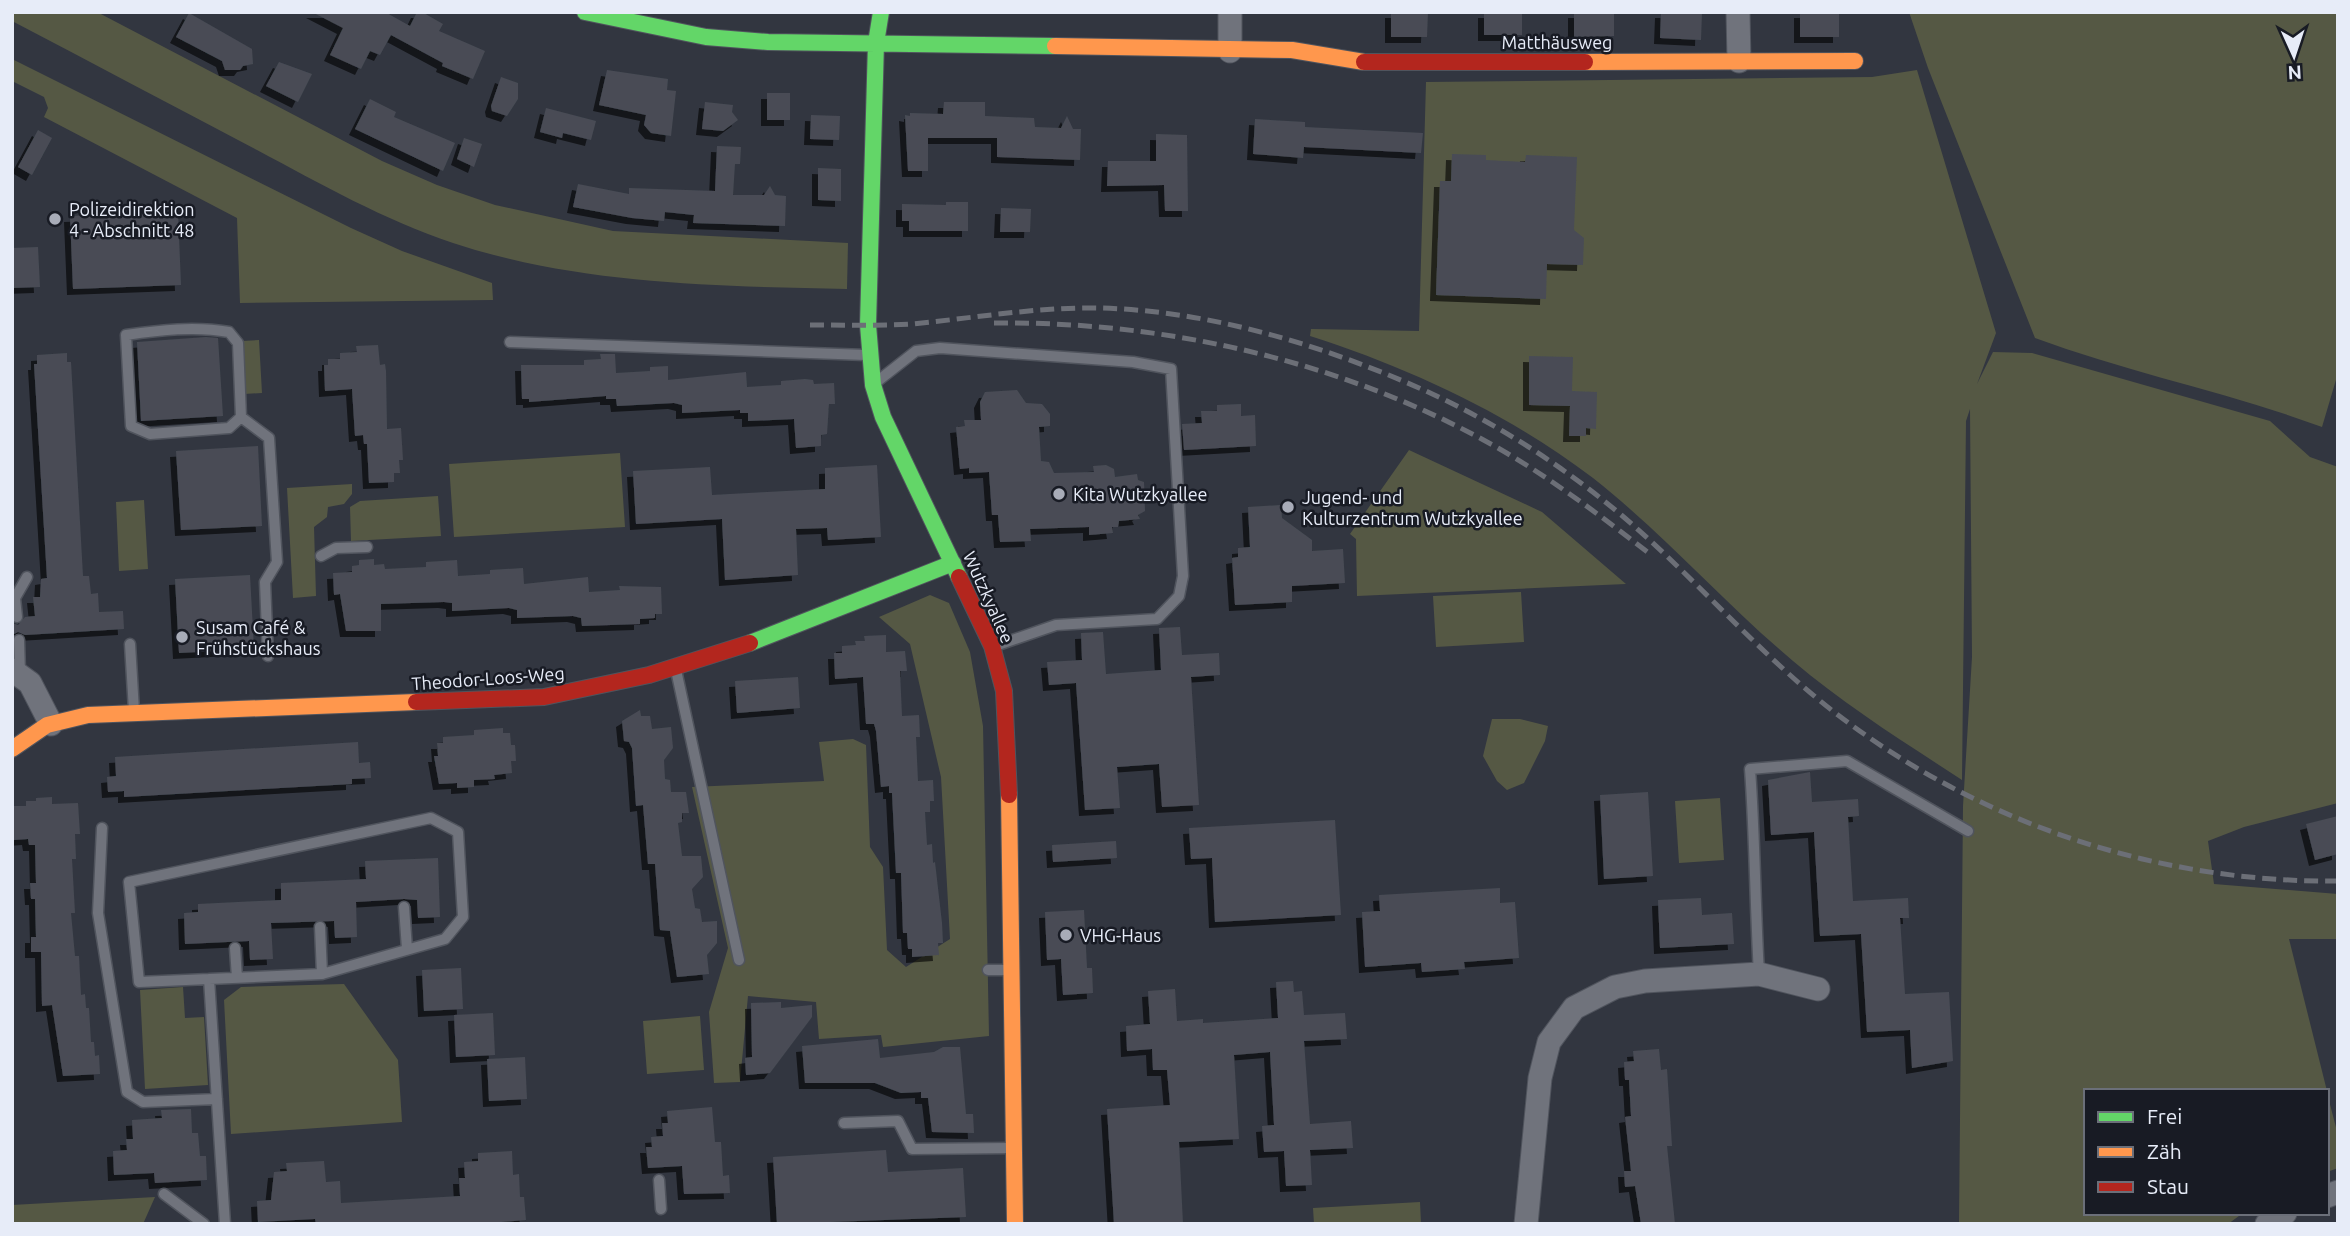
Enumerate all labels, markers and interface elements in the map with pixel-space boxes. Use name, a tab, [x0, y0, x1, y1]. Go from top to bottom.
north arrow	[2259, 21, 2329, 91]
street label: Matthäusweg	[1502, 32, 1612, 52]
text: N	[2287, 62, 2303, 84]
place label: Polizeidirektion 4 - Abschnitt 48	[69, 199, 195, 240]
marker: Polizeidirektion 4 - Abschnitt 48	[47, 211, 63, 227]
place label: Kita Wutzkyallee	[1073, 484, 1208, 504]
marker: Kita Wutzkyallee	[1051, 486, 1067, 502]
place label: Jugend- und Kulturzentrum Wutzkyallee	[1302, 487, 1523, 528]
marker: Jugend- und Kulturzentrum Wutzkyallee	[1280, 499, 1296, 515]
street label: Wutzkyallee	[960, 548, 1018, 646]
place label: Susam Café & Frühstückshaus	[196, 617, 321, 658]
marker: Susam Café & Frühstückshaus	[174, 629, 190, 645]
street label: Theodor-Loos-Weg	[411, 663, 565, 693]
place label: VHG-Haus	[1080, 925, 1161, 945]
marker: VHG-Haus	[1058, 927, 1074, 943]
legend	[2084, 1089, 2329, 1215]
text: Frei	[2147, 1104, 2182, 1128]
text: Zäh	[2147, 1139, 2182, 1163]
text: Stau	[2147, 1174, 2189, 1198]

